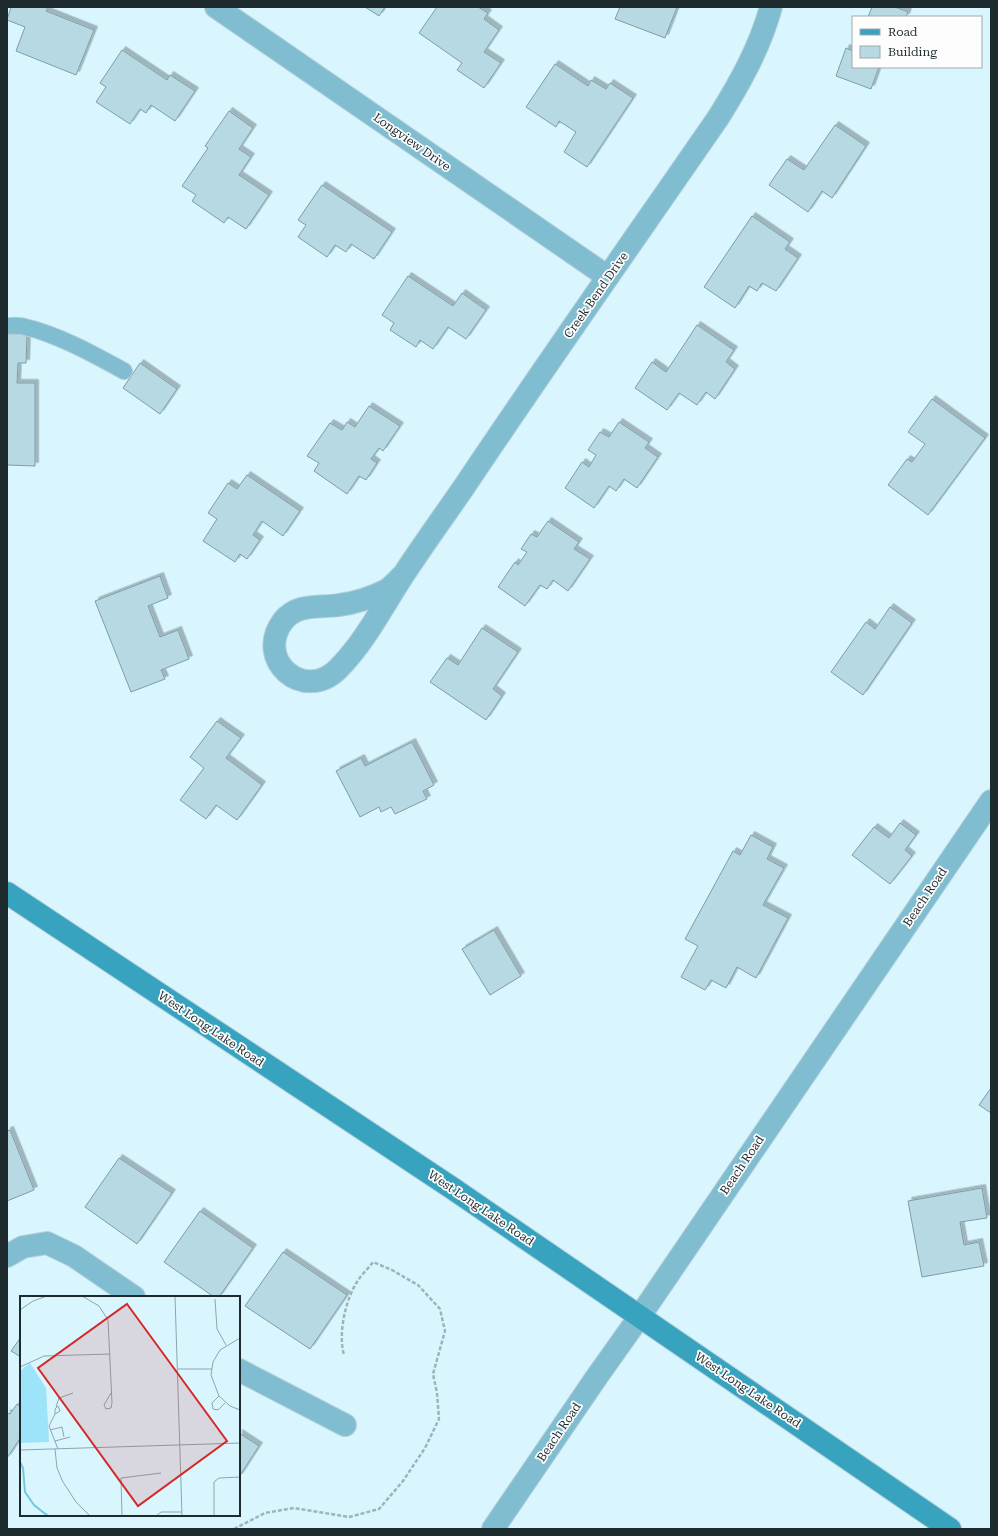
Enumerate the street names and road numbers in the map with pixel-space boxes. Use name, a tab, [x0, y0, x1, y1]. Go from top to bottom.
street label: Longview Drive	[371, 110, 454, 174]
street label: Creek Bend Drive	[561, 249, 631, 341]
street label: Beach Road	[900, 865, 950, 929]
street label: West Long Lake Road	[156, 988, 267, 1070]
street label: Beach Road	[717, 1133, 767, 1197]
street label: West Long Lake Road	[426, 1167, 537, 1249]
street label: West Long Lake Road	[693, 1349, 804, 1431]
street label: Beach Road	[534, 1400, 584, 1464]

